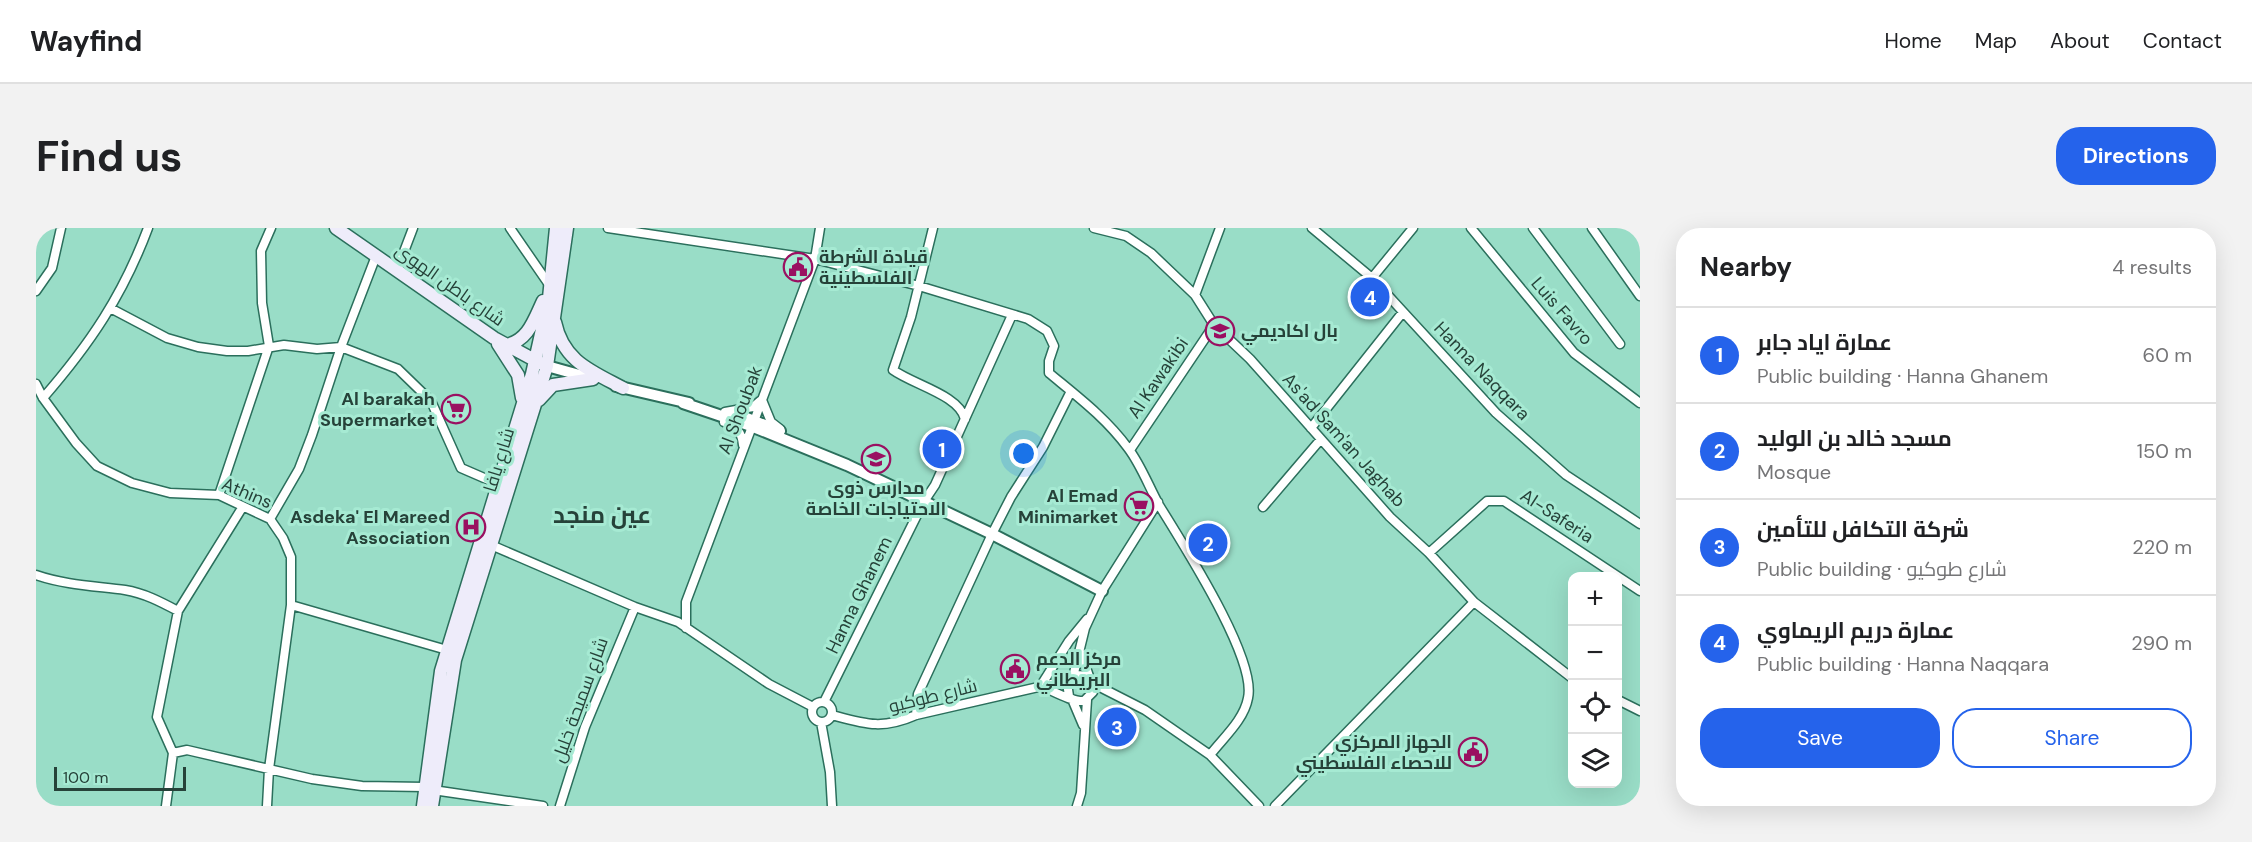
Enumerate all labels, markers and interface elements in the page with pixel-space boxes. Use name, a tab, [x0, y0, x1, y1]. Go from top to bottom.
text: Wayfind	[30, 23, 142, 60]
text: Home	[1884, 27, 1942, 55]
text: Map	[1975, 27, 2017, 55]
text: About	[2050, 27, 2110, 55]
text: Contact	[2143, 27, 2222, 55]
button: Directions	[2056, 127, 2216, 185]
text: Find us	[36, 129, 182, 184]
street label: شارع باطن الهوى	[390, 238, 510, 332]
place label: قيادة الشرطة الفلسطينية	[819, 245, 928, 290]
text: Nearby	[1700, 250, 1792, 284]
public building icon: قيادة الشرطة الفلسطينية	[782, 251, 814, 283]
text: 4 results	[2112, 254, 2192, 280]
street label: Luis Favro	[1526, 272, 1598, 350]
pin: 4	[1350, 274, 1390, 320]
school or university icon: بال اكاديمي	[1204, 315, 1236, 347]
street label: Hanna Naqqara	[1429, 317, 1535, 425]
place label: بال اكاديمي	[1241, 319, 1338, 346]
text: عمارة اياد جابر	[1757, 328, 1892, 357]
street label: Al Kawakibi	[1122, 333, 1194, 423]
text: 1	[1716, 342, 1723, 368]
text: 60 m	[2143, 342, 2192, 368]
street label: Al Shoubak	[712, 362, 768, 458]
text: Public building · Hanna Ghanem	[1757, 363, 2048, 389]
street label: As'ad Sam'an Jaghab	[1277, 368, 1411, 512]
place label: Al barakah Supermarket	[320, 387, 435, 432]
supermarket icon: Al barakah Supermarket	[440, 393, 472, 425]
text: مسجد خالد بن الوليد	[1757, 424, 1952, 453]
street label: شارع يافا	[478, 425, 520, 495]
pin: 1	[922, 426, 962, 472]
text: 2	[1714, 438, 1725, 464]
text: 150 m	[2137, 438, 2192, 464]
your location	[1009, 439, 1038, 468]
school or university icon: مدارس ذوي الاحتياجات الخاصة	[860, 443, 892, 475]
text: Mosque	[1757, 459, 1831, 485]
street label: Athins	[218, 472, 276, 514]
place label: مدارس ذوي الاحتياجات الخاصة	[806, 476, 946, 521]
street label: Al-Saferia	[1516, 483, 1598, 549]
place label: Al Emad Minimarket	[1018, 484, 1118, 529]
supermarket icon: Al Emad Minimarket	[1123, 490, 1155, 522]
district label: عين منجد	[553, 499, 651, 530]
place label: Asdeka' El Mareed Association	[290, 505, 450, 550]
hospital icon: Asdeka' El Mareed Association	[455, 511, 487, 543]
text: شركة التكافل للتأمين	[1757, 515, 1969, 544]
pin: 2	[1188, 520, 1228, 566]
street label: Hanna Ghanem	[820, 532, 898, 658]
text: 3	[1713, 534, 1726, 560]
text: 220 m	[2132, 534, 2192, 560]
text: Public building · شارع طوكيو	[1757, 556, 2007, 582]
map controls	[1568, 572, 1622, 788]
button: +	[1568, 572, 1622, 626]
text: عمارة دريم الريماوي	[1757, 616, 1954, 645]
button: −	[1568, 626, 1622, 680]
text: 4	[1713, 630, 1726, 656]
text: 290 m	[2131, 630, 2192, 656]
street label: شارع سميحة خليل	[546, 634, 614, 766]
place label: مركز الدعم البريطاني	[1036, 647, 1121, 695]
text: Public building · Hanna Naqqara	[1757, 651, 2049, 677]
public building icon: مركز الدعم البريطاني	[999, 653, 1031, 685]
street label: شارع طوكيو	[886, 673, 980, 719]
button: locate	[1568, 680, 1622, 734]
pin: 3	[1098, 704, 1136, 750]
button: Save	[1700, 708, 1940, 768]
button: Share	[1952, 708, 2192, 768]
place label: الجهاز المركزي للاحصاء الفلسطيني	[1296, 730, 1452, 778]
button: layers	[1568, 734, 1622, 788]
public building icon: الجهاز المركزي للاحصاء الفلسطيني	[1457, 736, 1489, 768]
scale bar	[54, 764, 186, 792]
text: 100 m	[63, 767, 108, 788]

